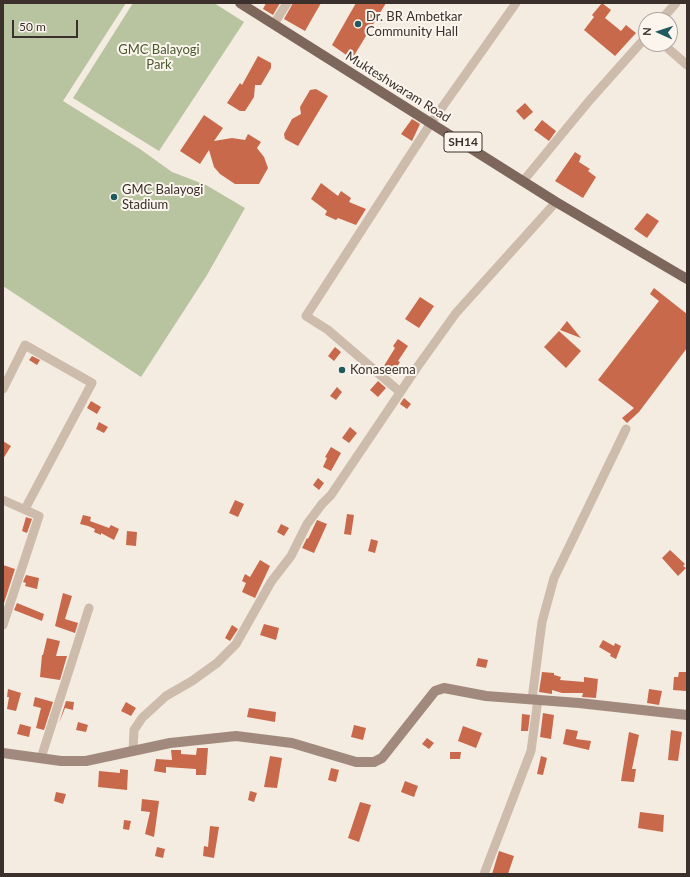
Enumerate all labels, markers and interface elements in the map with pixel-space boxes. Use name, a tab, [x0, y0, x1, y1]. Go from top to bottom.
place label: Dr. BR Ambetkar Community Hall	[366, 9, 462, 40]
scale bar	[14, 12, 80, 38]
north arrow	[638, 12, 678, 52]
text: 50 m	[19, 19, 46, 34]
marker: Dr. BR Ambetkar Community Hall	[353, 19, 363, 29]
text: N	[640, 27, 653, 36]
park label: GMC Balayogi Park	[118, 42, 200, 73]
street label: Mukteshwaram Road	[343, 48, 453, 126]
road number: SH14	[444, 132, 482, 152]
place label: GMC Balayogi Stadium	[122, 182, 203, 213]
marker: GMC Balayogi Stadium	[109, 192, 119, 202]
place label: Konaseema	[350, 362, 416, 378]
marker: Konaseema	[337, 365, 347, 375]

